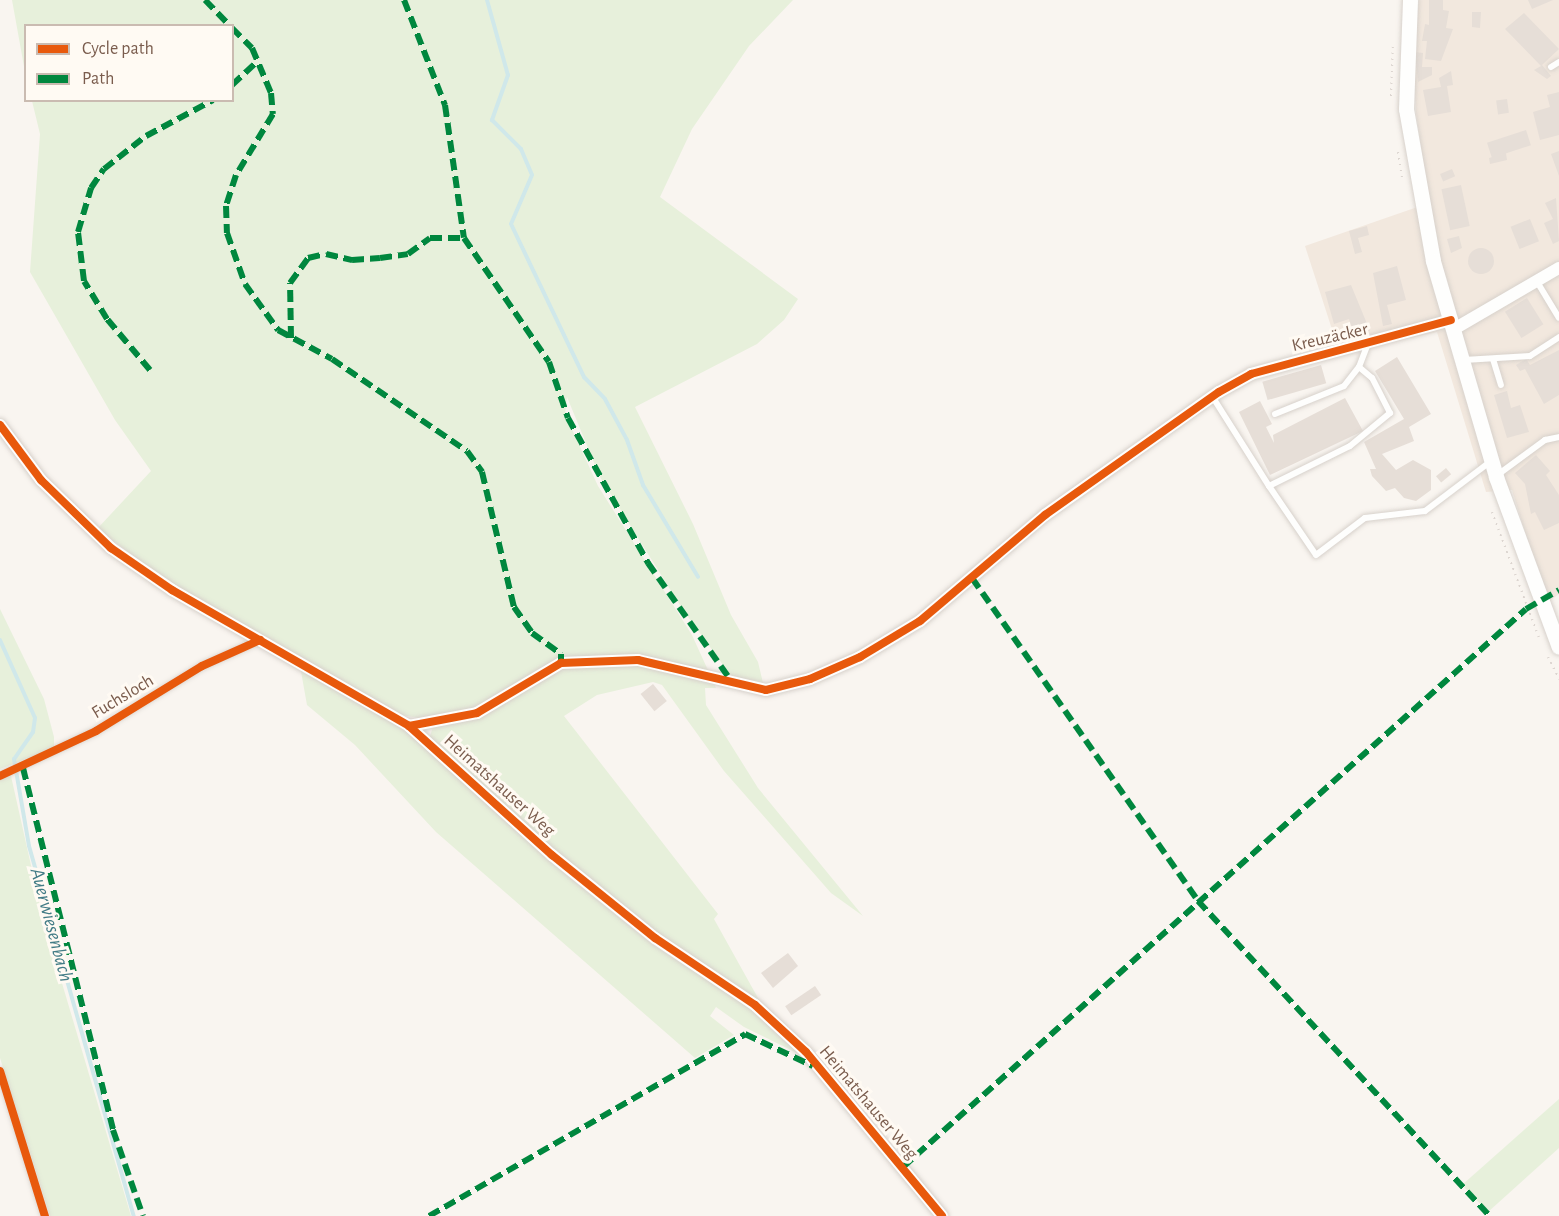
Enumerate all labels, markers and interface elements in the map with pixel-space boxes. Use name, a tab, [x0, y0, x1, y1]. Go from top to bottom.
legend	[24, 24, 234, 102]
text: Cycle path	[82, 40, 154, 58]
text: Path	[82, 70, 114, 88]
street label: Kreuzäcker	[1290, 319, 1370, 357]
street label: Fuchsloch	[88, 670, 158, 724]
street label: Heimatshauser Weg	[439, 730, 559, 842]
water label: Auerwiesenbach	[24, 865, 78, 985]
street label: Heimatshauser Weg	[814, 1041, 922, 1165]

